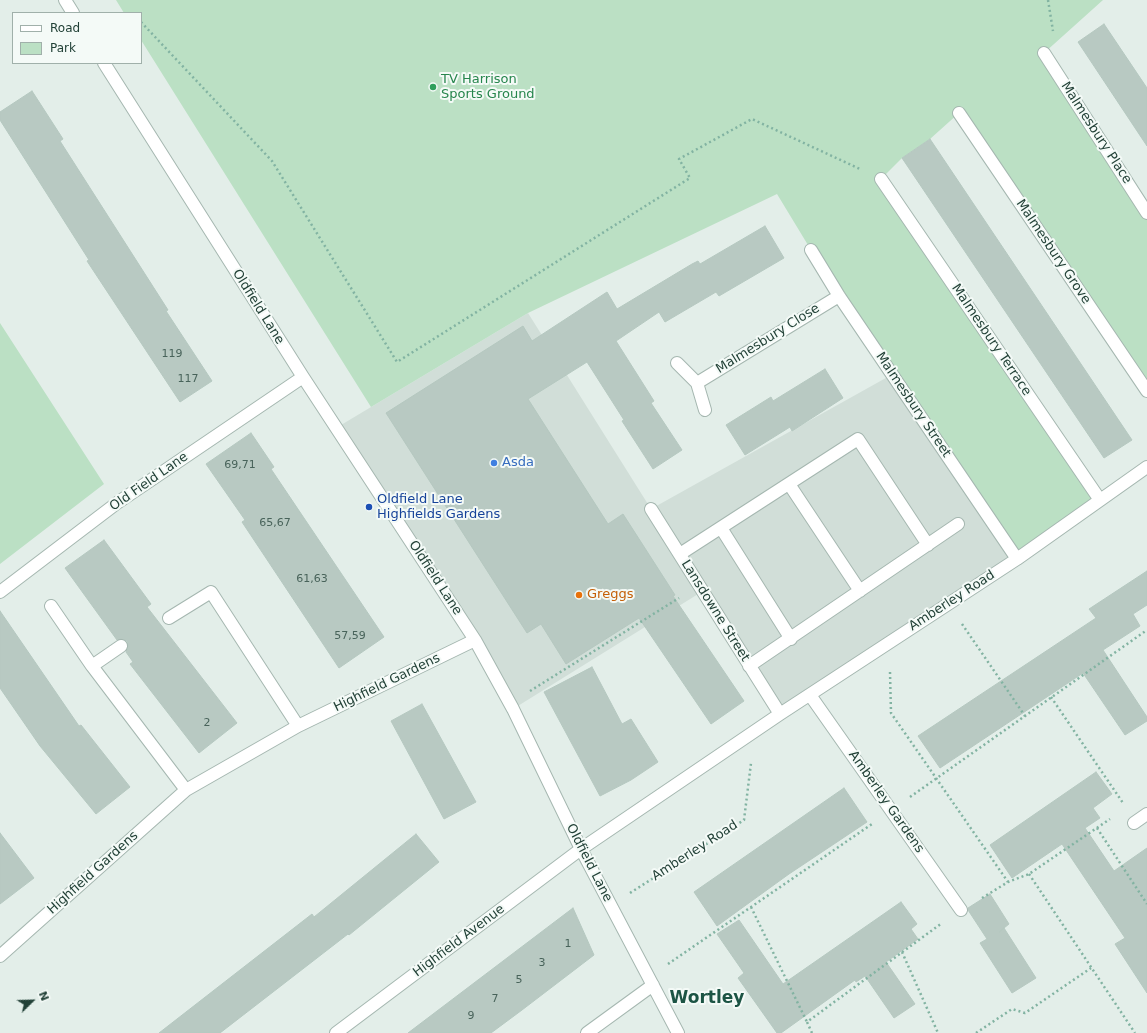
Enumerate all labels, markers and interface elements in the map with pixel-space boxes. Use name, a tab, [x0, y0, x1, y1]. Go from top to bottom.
legend	[12, 12, 142, 64]
text: Road	[50, 21, 80, 35]
text: Park	[50, 41, 76, 55]
place label: TV Harrison Sports Ground	[441, 72, 535, 103]
street label: Malmesbury Place	[1057, 79, 1135, 187]
marker: TV Harrison Sports Ground	[428, 82, 438, 92]
street label: Malmesbury Grove	[1012, 197, 1094, 307]
street label: Oldfield Lane	[229, 267, 287, 347]
street label: Malmesbury Terrace	[948, 281, 1034, 399]
street label: Malmesbury Close	[713, 301, 823, 377]
house number: 119	[162, 347, 182, 361]
street label: Malmesbury Street	[872, 349, 954, 461]
house number: 117	[178, 372, 198, 386]
street label: Old Field Lane	[107, 449, 191, 515]
place label: Asda	[502, 455, 534, 471]
house number: 69,71	[224, 458, 256, 472]
marker: Asda	[489, 458, 499, 468]
place label: Oldfield Lane Highfields Gardens	[377, 492, 500, 523]
marker: Oldfield Lane Highfields Gardens	[364, 502, 374, 512]
house number: 65,67	[259, 516, 291, 530]
street label: Oldfield Lane	[405, 538, 465, 618]
street label: Lansdowne Street	[677, 557, 753, 665]
street label: Amberley Road	[906, 567, 998, 635]
house number: 61,63	[296, 572, 328, 586]
place label: Greggs	[587, 587, 633, 603]
marker: Greggs	[574, 590, 584, 600]
house number: 57,59	[334, 629, 366, 643]
street label: Highfield Gardens	[331, 650, 443, 716]
house number: 2	[204, 716, 210, 730]
street label: Amberley Gardens	[845, 748, 927, 856]
street label: Amberley Road	[649, 817, 741, 885]
street label: Oldfield Lane	[563, 821, 615, 905]
street label: Highfield Gardens	[45, 828, 141, 918]
street label: Highfield Avenue	[410, 902, 508, 980]
house number: 1	[565, 937, 571, 951]
house number: 3	[539, 956, 545, 970]
house number: 5	[516, 973, 522, 987]
north arrow	[12, 981, 52, 1021]
text: N	[36, 989, 51, 1003]
district label: Wortley	[670, 989, 744, 1009]
house number: 7	[492, 992, 498, 1006]
house number: 9	[468, 1009, 474, 1023]

